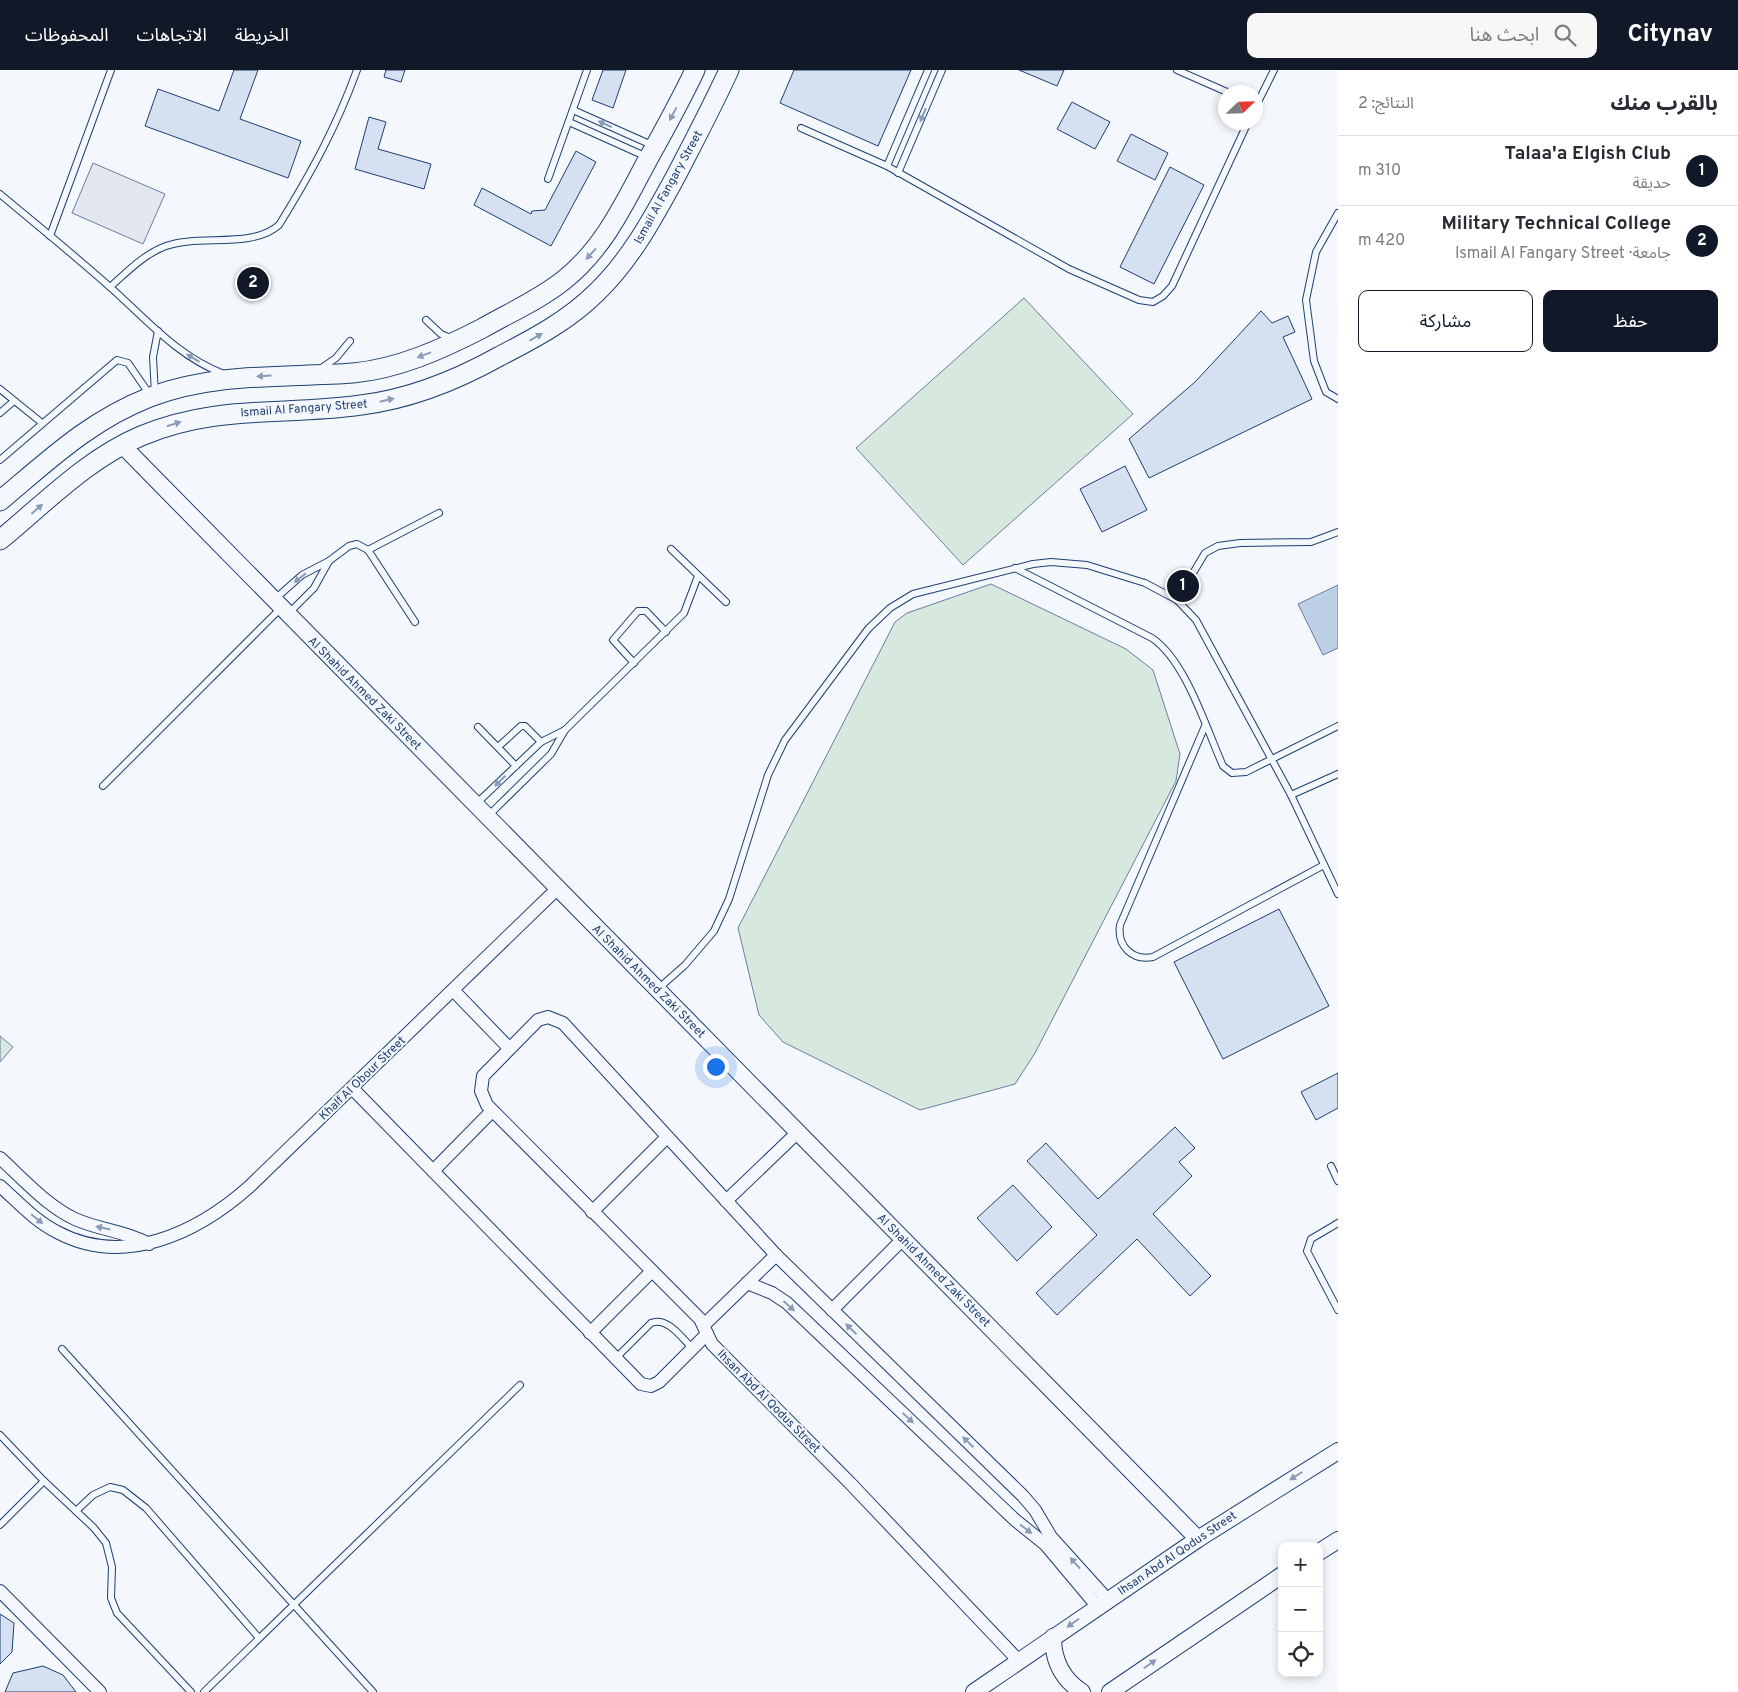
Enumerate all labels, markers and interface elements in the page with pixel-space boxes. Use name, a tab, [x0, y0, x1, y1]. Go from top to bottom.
search box	[1247, 13, 1597, 58]
text: Citynav	[1627, 20, 1713, 50]
icon: search	[1551, 21, 1579, 49]
text: ابحث هنا	[1469, 24, 1539, 48]
text: المحفوظات	[25, 25, 109, 48]
text: الاتجاهات	[137, 25, 207, 48]
text: الخريطة	[235, 25, 289, 48]
north arrow	[1218, 85, 1263, 130]
text: بالقرب منك	[1610, 91, 1718, 118]
text: النتائج: 2	[1358, 94, 1414, 114]
one-way arrow	[669, 106, 677, 121]
one-way arrow	[918, 108, 926, 122]
one-way arrow	[598, 120, 612, 128]
street label: Ismail Al Fangary Street	[631, 128, 707, 247]
text: Talaa'a Elgish Club	[1505, 142, 1671, 166]
text: 310 m	[1358, 161, 1401, 181]
text: 1	[1699, 161, 1705, 181]
text: حديقة	[1633, 174, 1671, 194]
text: Military Technical College	[1441, 212, 1671, 236]
text: 420 m	[1358, 231, 1405, 251]
text: 2	[1697, 231, 1707, 251]
text: جامعة · Ismail Al Fangary Street	[1455, 244, 1671, 264]
one-way arrow	[586, 247, 597, 260]
pin: 2	[237, 264, 269, 302]
button: مشاركة	[1358, 290, 1533, 352]
button: حفظ	[1543, 290, 1718, 352]
one-way arrow	[529, 333, 543, 341]
one-way arrow	[416, 352, 431, 359]
one-way arrow	[186, 354, 199, 363]
one-way arrow	[255, 372, 271, 380]
one-way arrow	[380, 396, 395, 404]
street label: Ismail Al Fangary Street	[240, 397, 368, 421]
one-way arrow	[167, 419, 182, 427]
one-way arrow	[31, 503, 44, 514]
pin: 1	[1167, 567, 1199, 605]
one-way arrow	[293, 572, 306, 583]
street label: Al Shahid Ahmed Zaki Street	[304, 633, 425, 754]
one-way arrow	[494, 775, 506, 787]
street label: Al Shahid Ahmed Zaki Street	[588, 921, 709, 1042]
street label: Khalf Al Obour Street	[316, 1033, 409, 1124]
your location	[703, 1054, 729, 1080]
street label: Al Shahid Ahmed Zaki Street	[873, 1210, 994, 1331]
one-way arrow	[30, 1213, 43, 1224]
one-way arrow	[95, 1223, 111, 1231]
one-way arrow	[783, 1300, 795, 1312]
one-way arrow	[846, 1323, 858, 1335]
street label: Ihsan Abd Al Qodus Street	[713, 1347, 823, 1457]
one-way arrow	[901, 1412, 913, 1424]
one-way arrow	[962, 1436, 974, 1448]
one-way arrow	[1290, 1471, 1303, 1481]
street label: Ihsan Abd Al Qodus Street	[1115, 1508, 1240, 1600]
one-way arrow	[1019, 1524, 1033, 1534]
map controls	[1278, 1542, 1323, 1677]
button: +	[1278, 1542, 1323, 1587]
one-way arrow	[1069, 1558, 1081, 1570]
button: −	[1278, 1587, 1323, 1632]
one-way arrow	[1066, 1618, 1080, 1628]
button: locate	[1278, 1632, 1323, 1677]
one-way arrow	[1143, 1659, 1157, 1669]

